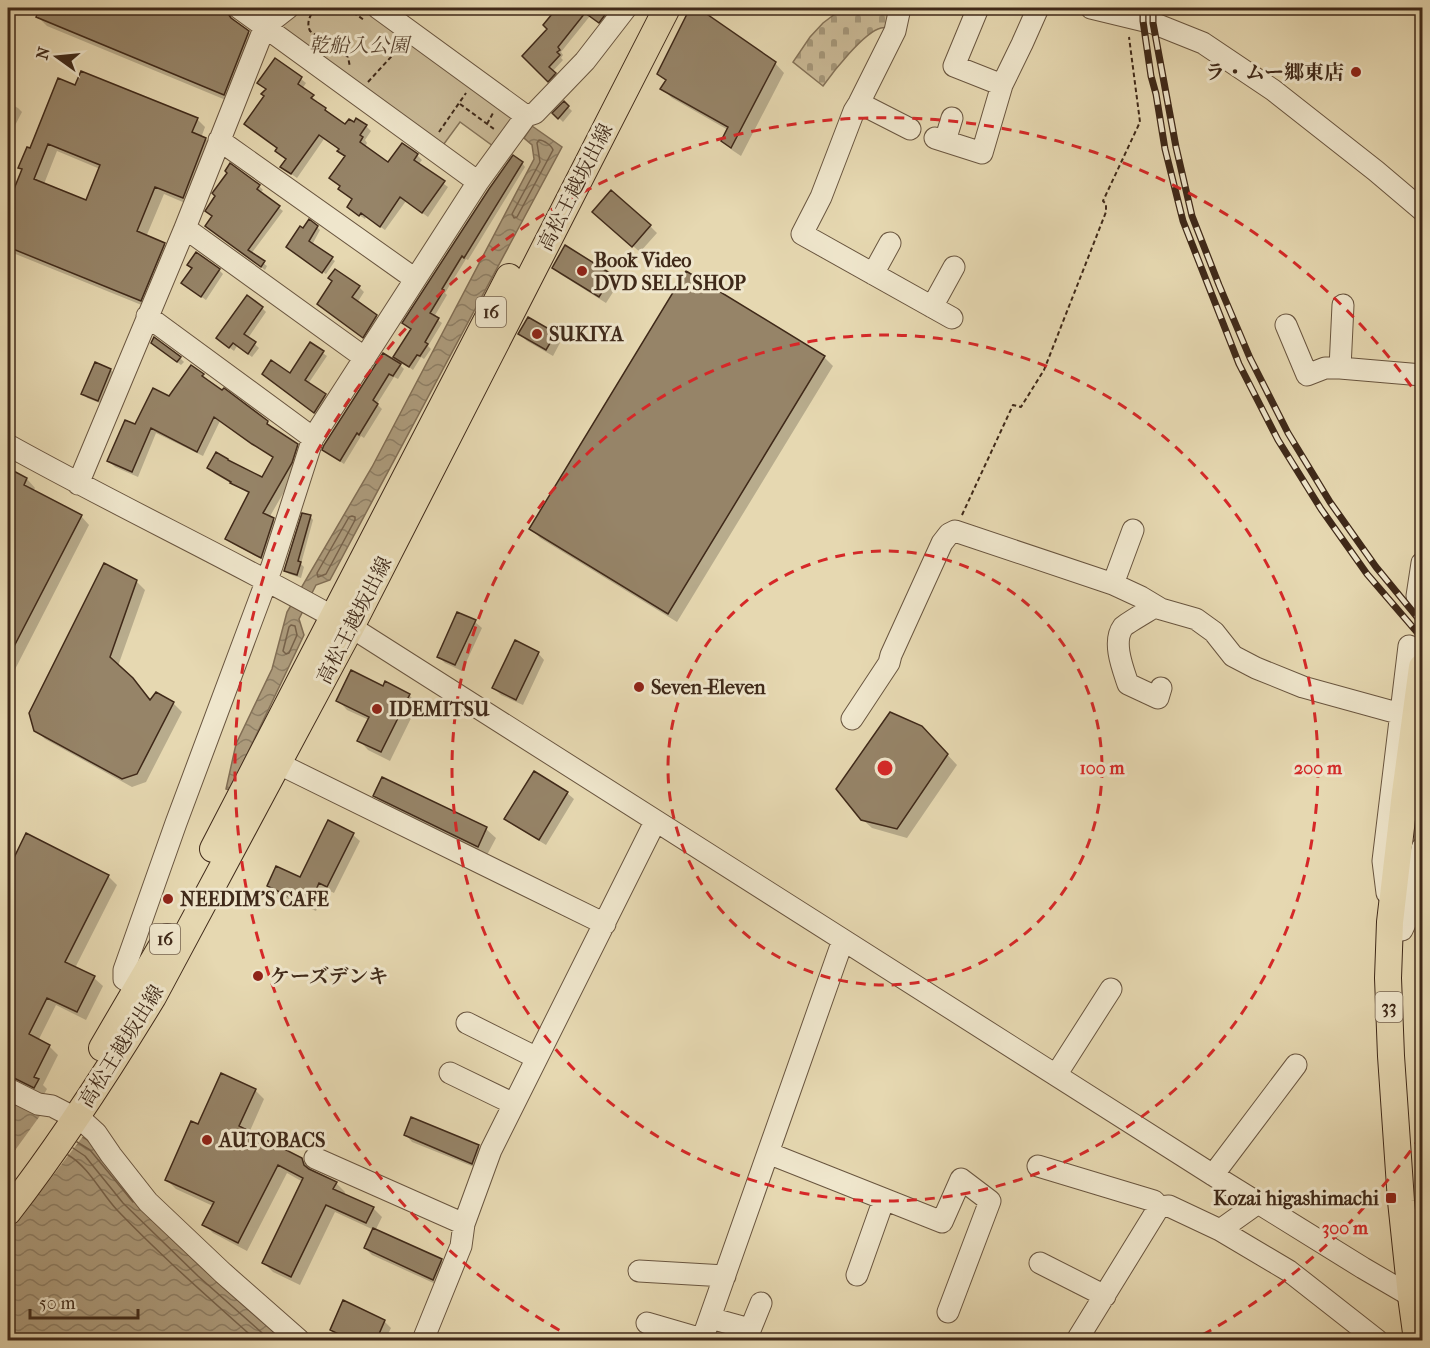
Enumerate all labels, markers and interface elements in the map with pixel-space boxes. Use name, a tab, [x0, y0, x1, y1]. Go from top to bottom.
north arrow	[27, 27, 87, 87]
park label: 乾船入公園	[309, 34, 412, 57]
text: N	[32, 44, 54, 62]
place label: ラ・ムー郷東店	[1205, 61, 1344, 84]
marker: ラ・ムー郷東店	[1349, 65, 1363, 79]
street label: 高松王越坂出線	[533, 120, 617, 255]
place label: Book Video DVD SELL SHOP	[594, 249, 746, 295]
marker: Book Video DVD SELL SHOP	[575, 264, 589, 278]
road number: 16	[476, 297, 506, 327]
place label: SUKIYA	[549, 323, 625, 346]
marker: SUKIYA	[530, 327, 544, 341]
street label: 高松王越坂出線	[312, 553, 396, 688]
place label: Seven-Eleven	[651, 676, 766, 699]
marker: Seven-Eleven	[632, 680, 646, 694]
place label: IDEMITSU	[389, 698, 490, 721]
marker: IDEMITSU	[370, 702, 384, 716]
centre of rings	[875, 758, 895, 778]
text: 100 m	[1079, 758, 1126, 779]
text: 200 m	[1294, 758, 1343, 779]
place label: NEEDIM'S CAFE	[180, 888, 329, 911]
marker: NEEDIM'S CAFE	[161, 892, 175, 906]
road number: 16	[150, 924, 180, 954]
place label: ケーズデンキ	[270, 965, 388, 988]
marker: ケーズデンキ	[251, 969, 265, 983]
street label: 高松王越坂出線	[75, 981, 168, 1112]
road number: 33	[1376, 992, 1402, 1022]
place label: AUTOBACS	[217, 1129, 325, 1152]
marker: AUTOBACS	[200, 1133, 214, 1147]
place label: Kozai higashimachi	[1213, 1187, 1380, 1210]
marker: Kozai higashimachi	[1384, 1191, 1398, 1205]
text: 300 m	[1322, 1218, 1369, 1239]
scale bar	[30, 1282, 138, 1320]
text: 50 m	[39, 1293, 76, 1314]

